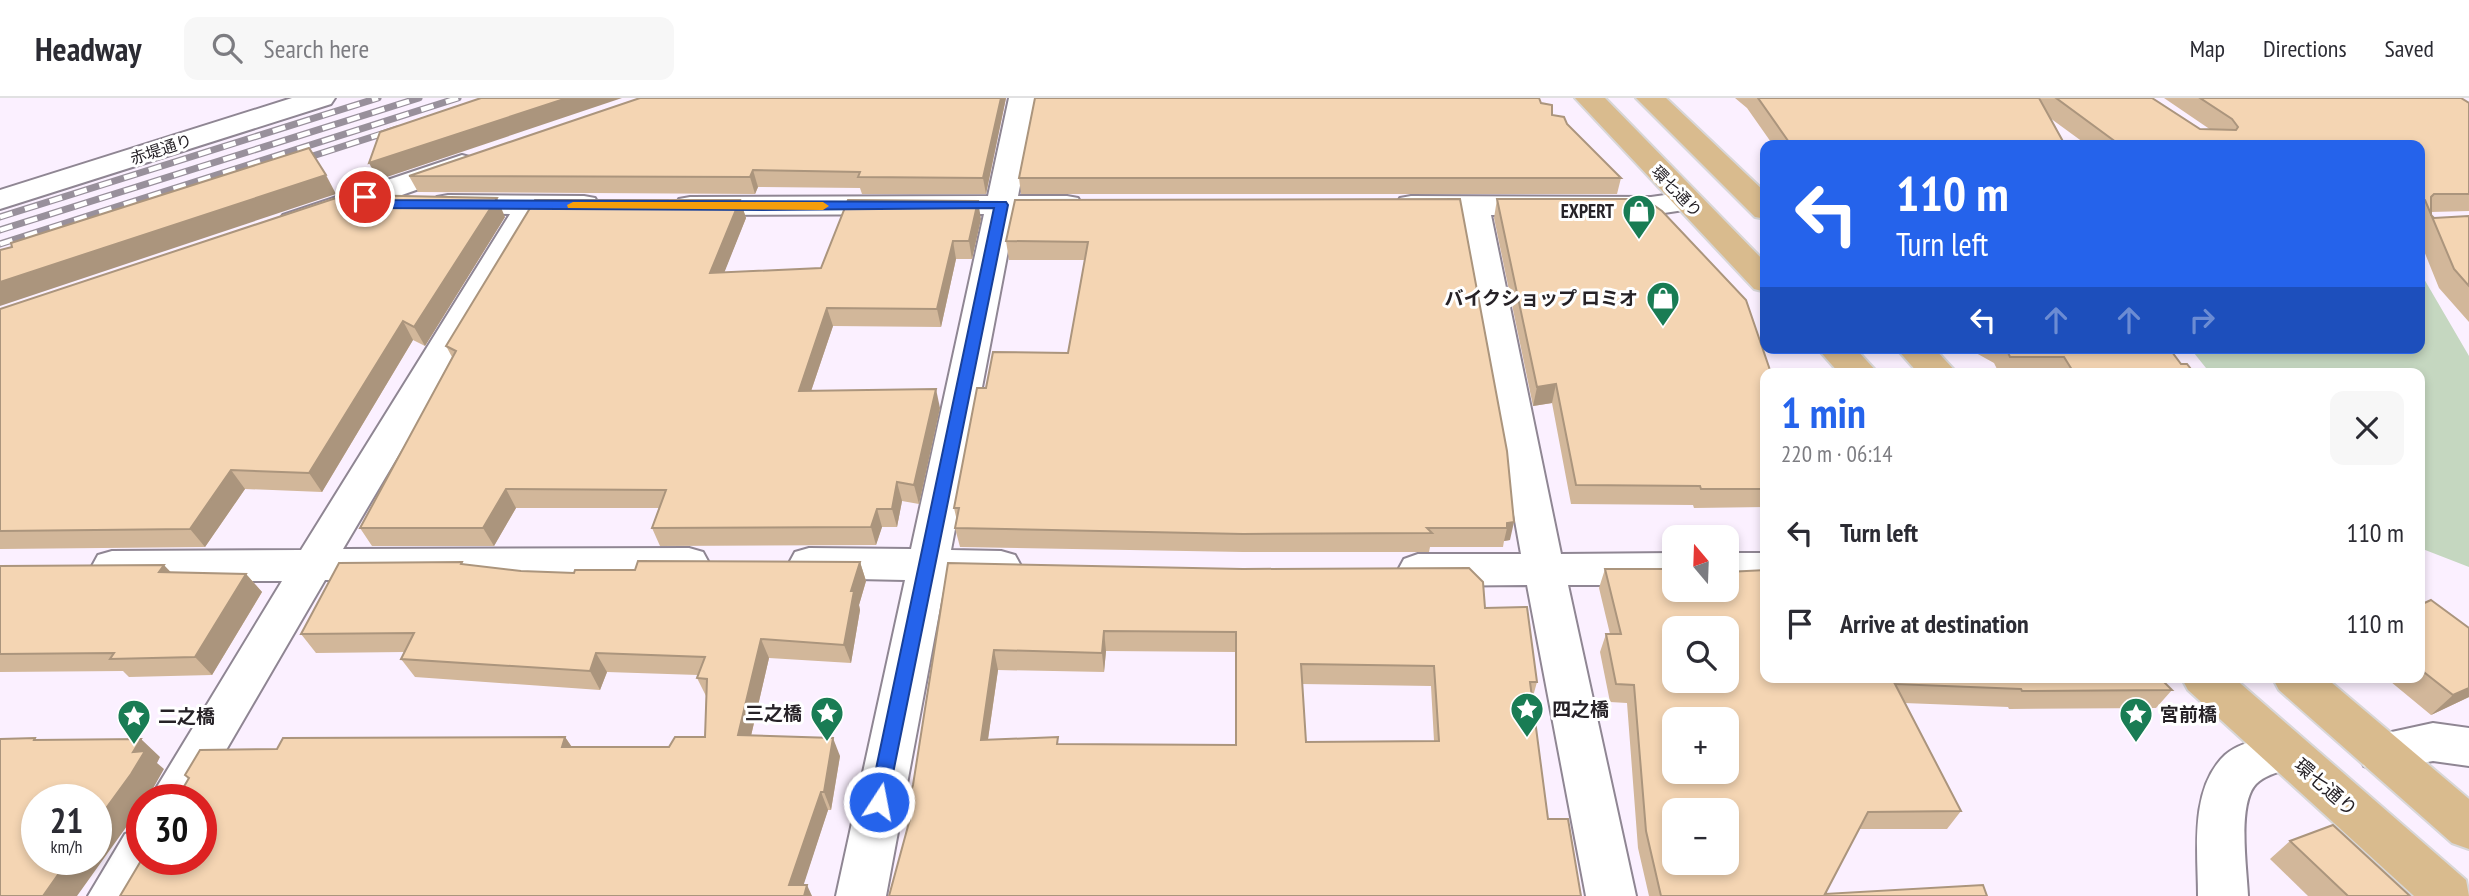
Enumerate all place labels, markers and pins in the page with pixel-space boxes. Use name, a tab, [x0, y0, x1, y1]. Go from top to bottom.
pin	[335, 167, 395, 227]
shop icon: EXPERT	[1620, 192, 1658, 241]
place label: EXPERT	[1561, 199, 1614, 223]
shop icon: バイクショップ ロミオ	[1644, 279, 1682, 328]
place label: バイクショップ ロミオ	[1444, 286, 1638, 310]
place icon: 四之橋	[1508, 690, 1546, 739]
place icon: 三之橋	[808, 694, 846, 743]
place icon: 宮前橋	[2117, 695, 2155, 744]
place icon: 二之橋	[115, 697, 153, 746]
place label: 四之橋	[1552, 697, 1609, 721]
place label: 三之橋	[745, 701, 802, 725]
place label: 宮前橋	[2160, 702, 2217, 726]
place label: 二之橋	[158, 704, 215, 728]

